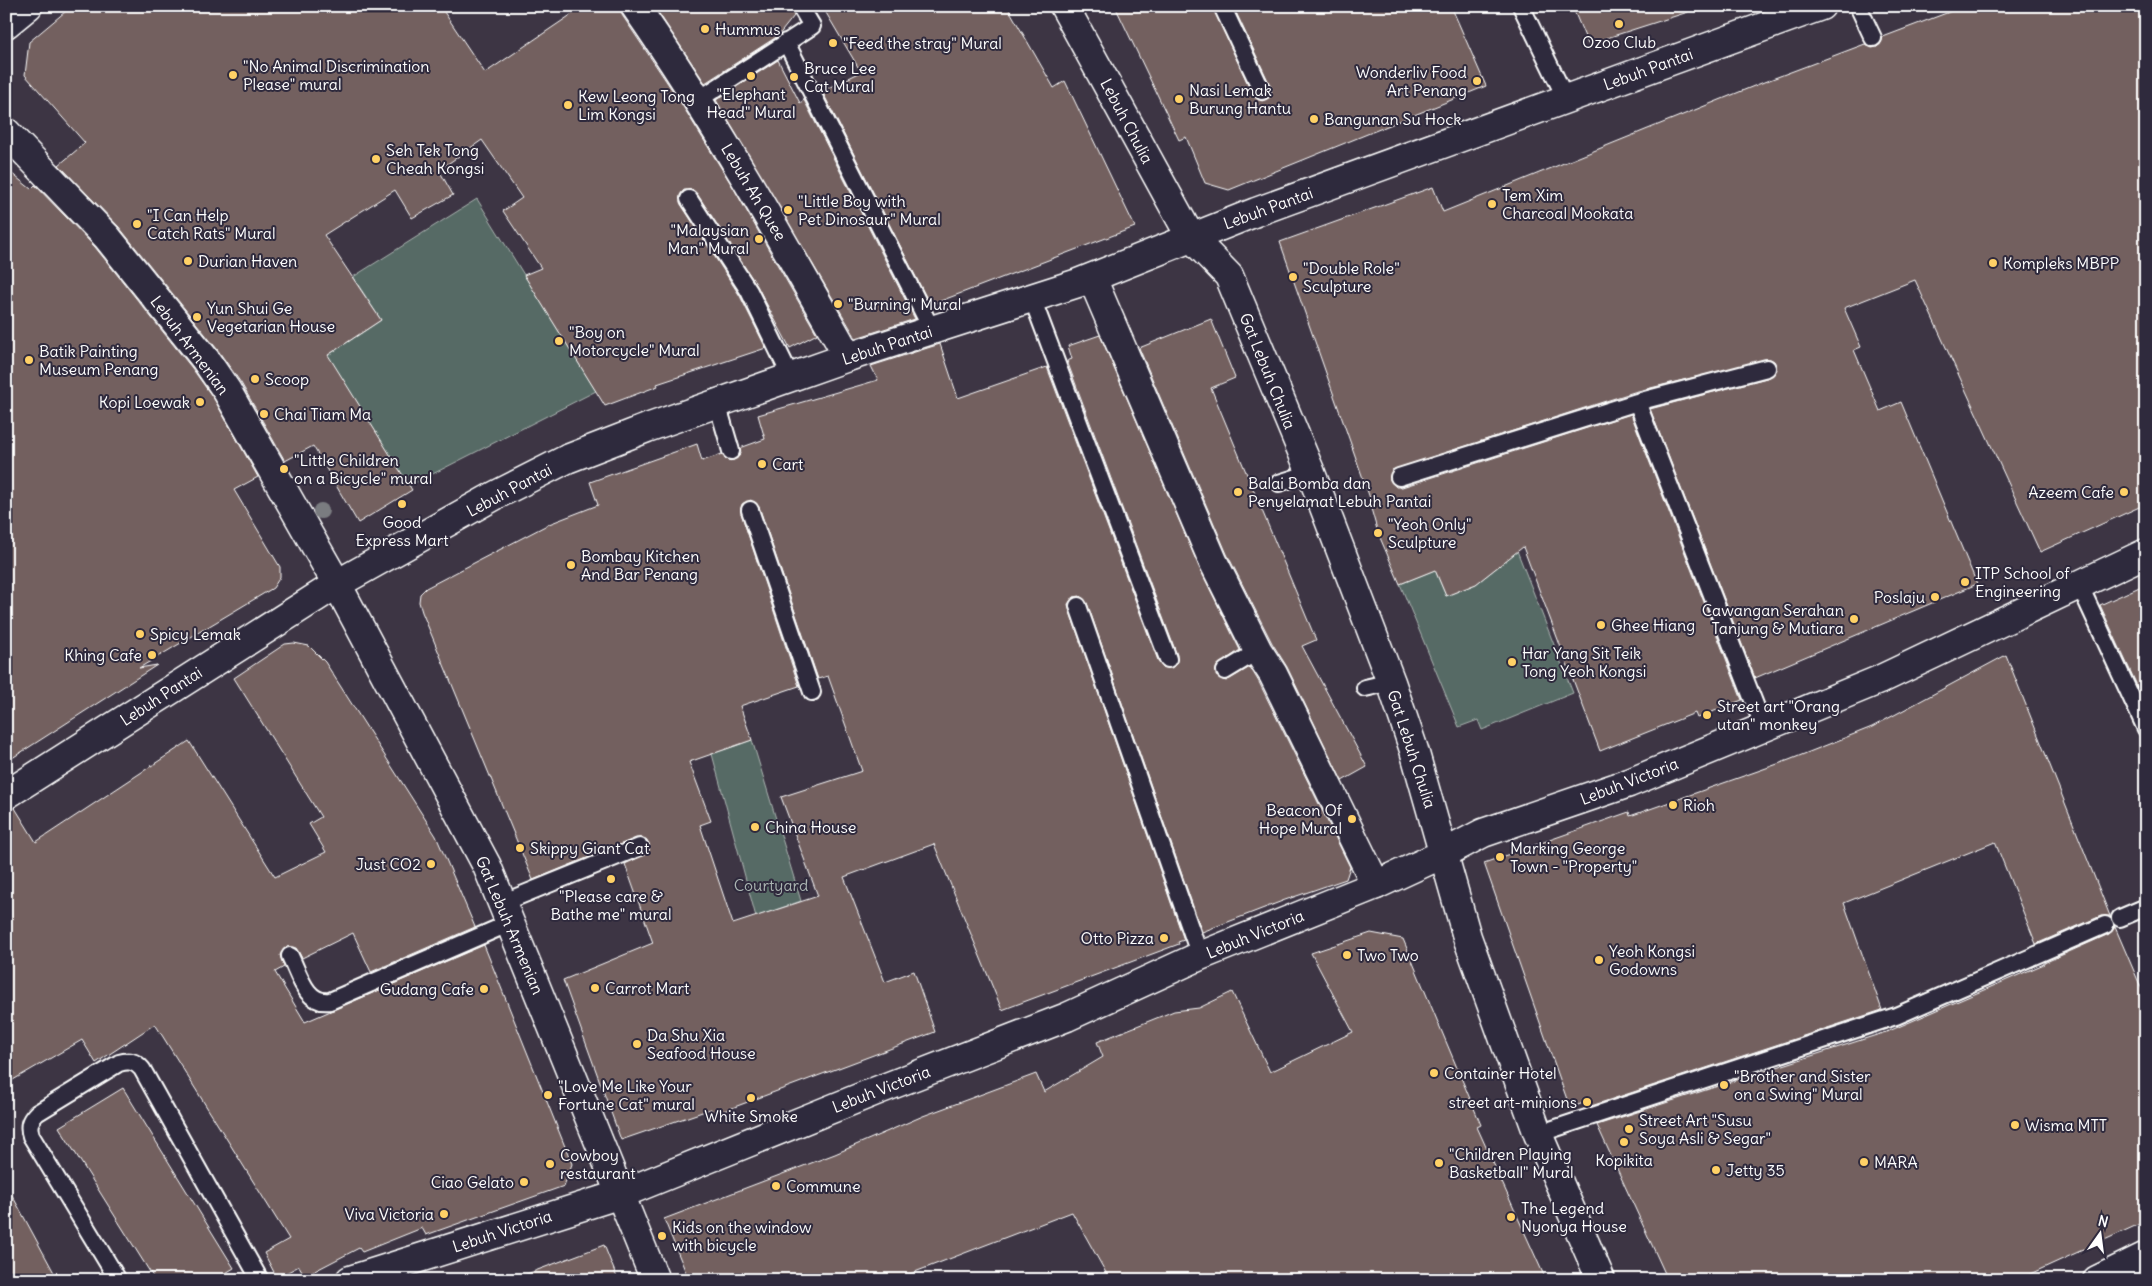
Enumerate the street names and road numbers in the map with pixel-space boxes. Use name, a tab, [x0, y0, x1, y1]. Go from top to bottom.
street label: Lebuh Pantai	[1601, 44, 1695, 94]
street label: Lebuh Chulia	[1096, 75, 1158, 167]
street label: Lebuh Ah Quee	[717, 140, 791, 244]
street label: Lebuh Pantai	[1221, 183, 1315, 233]
street label: Lebuh Armenian	[146, 292, 234, 398]
street label: Gat Lebuh Chulia	[1236, 310, 1300, 432]
street label: Lebuh Pantai	[839, 321, 935, 369]
street label: Lebuh Pantai	[463, 459, 555, 521]
street label: Lebuh Pantai	[116, 662, 206, 730]
street label: Gat Lebuh Chulia	[1383, 687, 1441, 811]
street label: Lebuh Victoria	[1577, 753, 1681, 809]
street label: Gat Lebuh Armenian	[472, 853, 548, 997]
street label: Lebuh Victoria	[1203, 905, 1307, 963]
street label: Lebuh Victoria	[829, 1061, 933, 1117]
street label: Lebuh Victoria	[450, 1206, 554, 1256]

